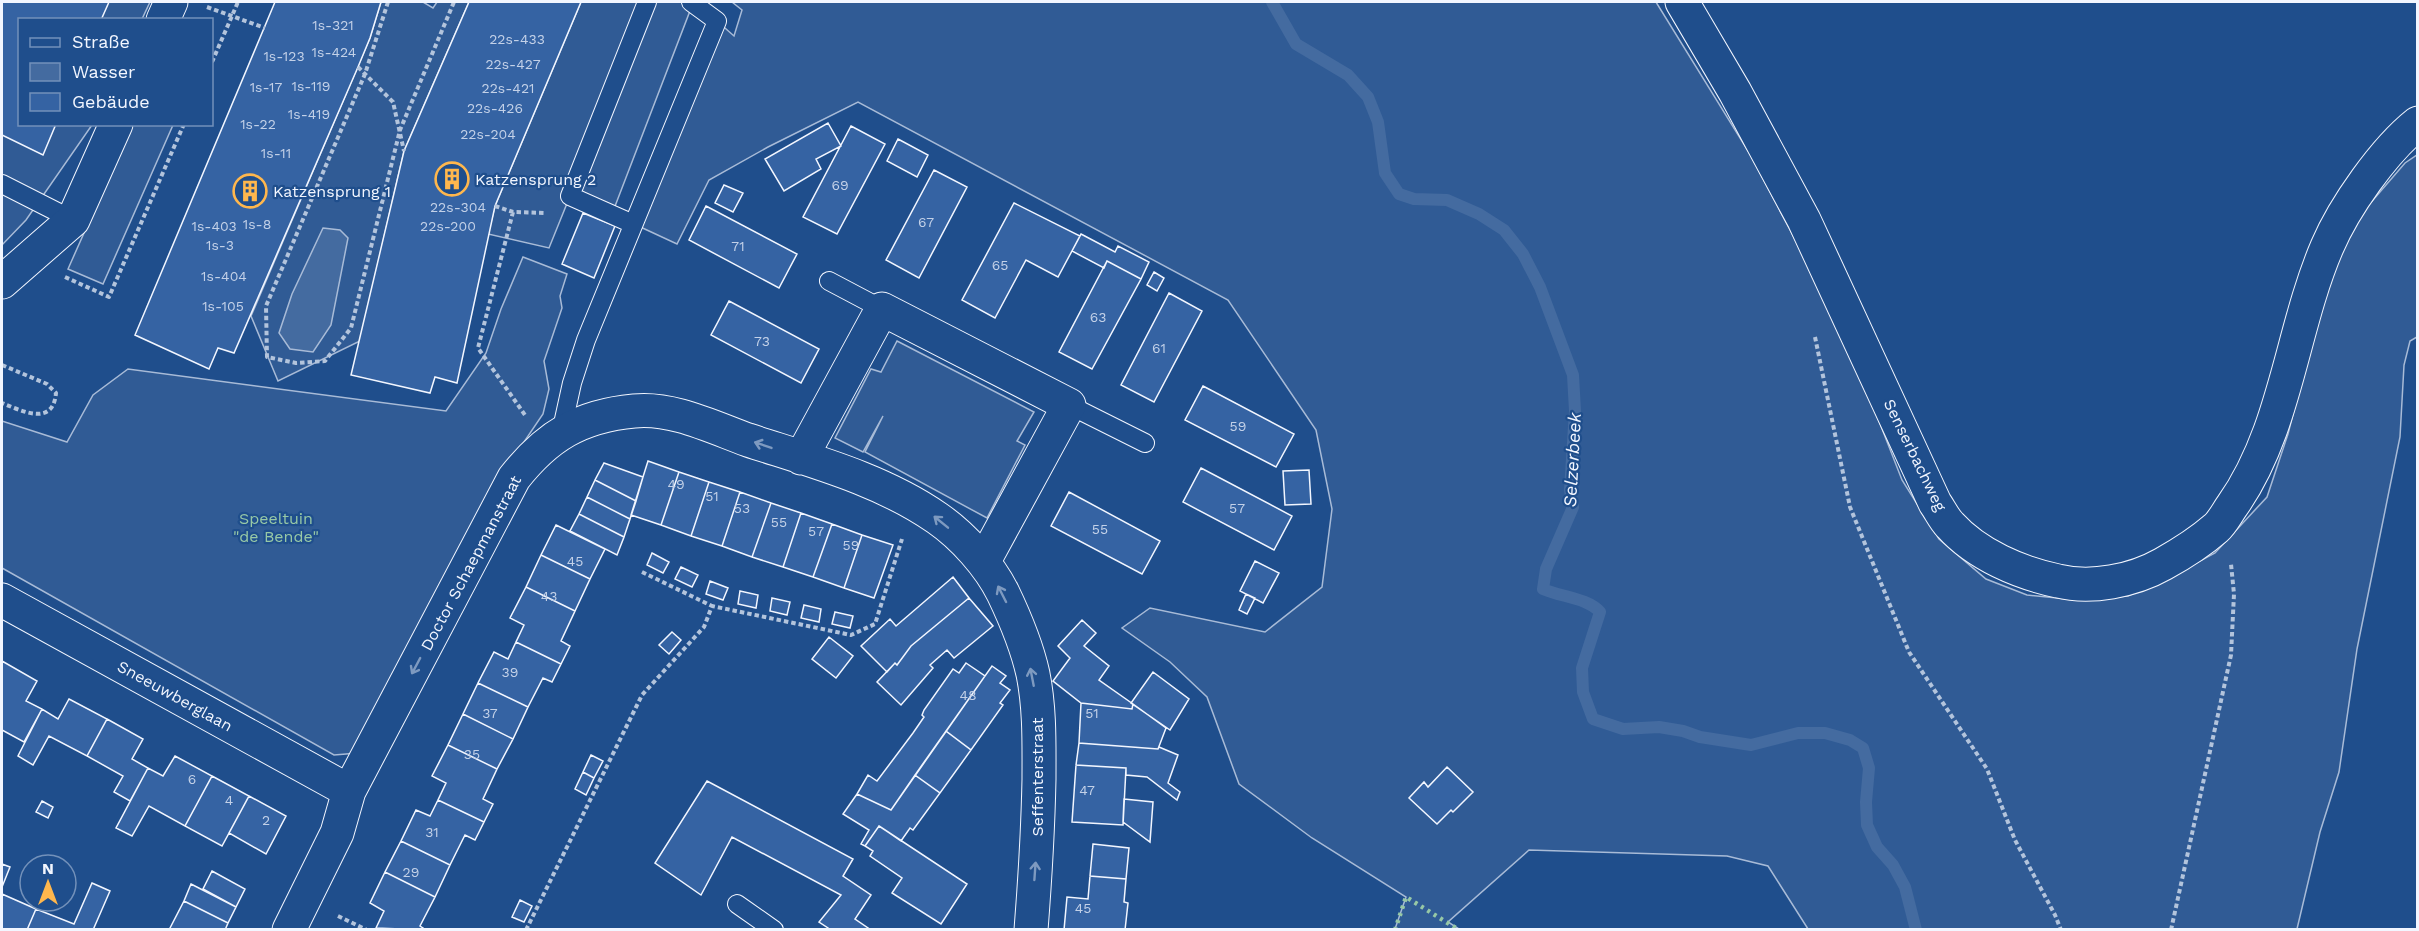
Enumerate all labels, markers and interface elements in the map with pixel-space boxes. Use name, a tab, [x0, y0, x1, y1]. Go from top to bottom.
house number: 1s-321	[312, 17, 354, 33]
legend	[18, 18, 213, 126]
text: Straße	[72, 31, 130, 52]
house number: 22s-433	[489, 31, 545, 47]
house number: 1s-424	[312, 44, 356, 60]
house number: 1s-123	[263, 48, 305, 64]
house number: 22s-427	[485, 56, 541, 72]
text: Wasser	[72, 61, 135, 82]
house number: 1s-119	[292, 78, 330, 94]
house number: 1s-17	[250, 79, 283, 95]
house number: 22s-421	[481, 80, 535, 96]
text: Gebäude	[72, 91, 150, 112]
house number: 22s-426	[467, 100, 523, 116]
house number: 1s-419	[288, 106, 330, 122]
house number: 1s-22	[240, 116, 276, 132]
house number: 22s-204	[460, 126, 516, 142]
house number: 1s-11	[261, 145, 291, 161]
building icon: Katzensprung 2	[434, 161, 470, 197]
place label: Katzensprung 2	[475, 170, 596, 189]
building icon: Katzensprung 1	[232, 173, 268, 209]
house number: 69	[831, 177, 849, 193]
place label: Katzensprung 1	[273, 182, 391, 201]
house number: 22s-304	[430, 199, 486, 215]
house number: 67	[918, 214, 934, 230]
house number: 1s-8	[243, 216, 271, 232]
house number: 1s-403	[191, 218, 237, 234]
house number: 22s-200	[420, 218, 476, 234]
house number: 1s-3	[206, 237, 234, 253]
house number: 71	[731, 238, 745, 254]
house number: 65	[992, 257, 1008, 273]
house number: 1s-404	[201, 268, 247, 284]
house number: 1s-105	[202, 298, 244, 314]
house number: 63	[1090, 309, 1106, 325]
house number: 73	[754, 333, 770, 349]
house number: 61	[1152, 340, 1166, 356]
street label: Senserbachweg	[1880, 396, 1951, 515]
water label: Selzerbeek	[1559, 411, 1585, 508]
house number: 59	[1230, 418, 1246, 434]
one-way arrow	[754, 438, 773, 449]
street label: Doctor Schaepmanstraat	[417, 472, 525, 654]
house number: 49	[667, 476, 685, 492]
house number: 51	[705, 488, 719, 504]
house number: 53	[734, 500, 750, 516]
house number: 57	[1229, 500, 1245, 516]
park label: Speeltuin "de Bende"	[233, 509, 319, 546]
house number: 55	[771, 514, 787, 530]
one-way arrow	[933, 515, 949, 528]
house number: 55	[1092, 521, 1108, 537]
house number: 57	[808, 523, 824, 539]
house number: 59	[843, 537, 859, 553]
house number: 45	[567, 553, 583, 569]
one-way arrow	[996, 585, 1008, 603]
house number: 43	[541, 588, 557, 604]
street label: Sneeuwberglaan	[114, 657, 236, 735]
one-way arrow	[410, 657, 422, 674]
house number: 39	[502, 664, 518, 680]
one-way arrow	[1026, 668, 1037, 687]
house number: 48	[959, 687, 977, 703]
house number: 37	[482, 705, 498, 721]
house number: 51	[1085, 705, 1099, 721]
street label: Seffenterstraat	[1028, 717, 1047, 836]
house number: 35	[464, 746, 480, 762]
house number: 6	[188, 771, 196, 787]
house number: 47	[1079, 782, 1095, 798]
house number: 4	[225, 792, 233, 808]
house number: 2	[262, 812, 270, 828]
house number: 31	[425, 824, 439, 840]
north arrow	[18, 853, 78, 913]
text: N	[42, 859, 54, 878]
one-way arrow	[1030, 862, 1041, 882]
house number: 29	[403, 864, 419, 880]
house number: 45	[1075, 900, 1091, 916]

